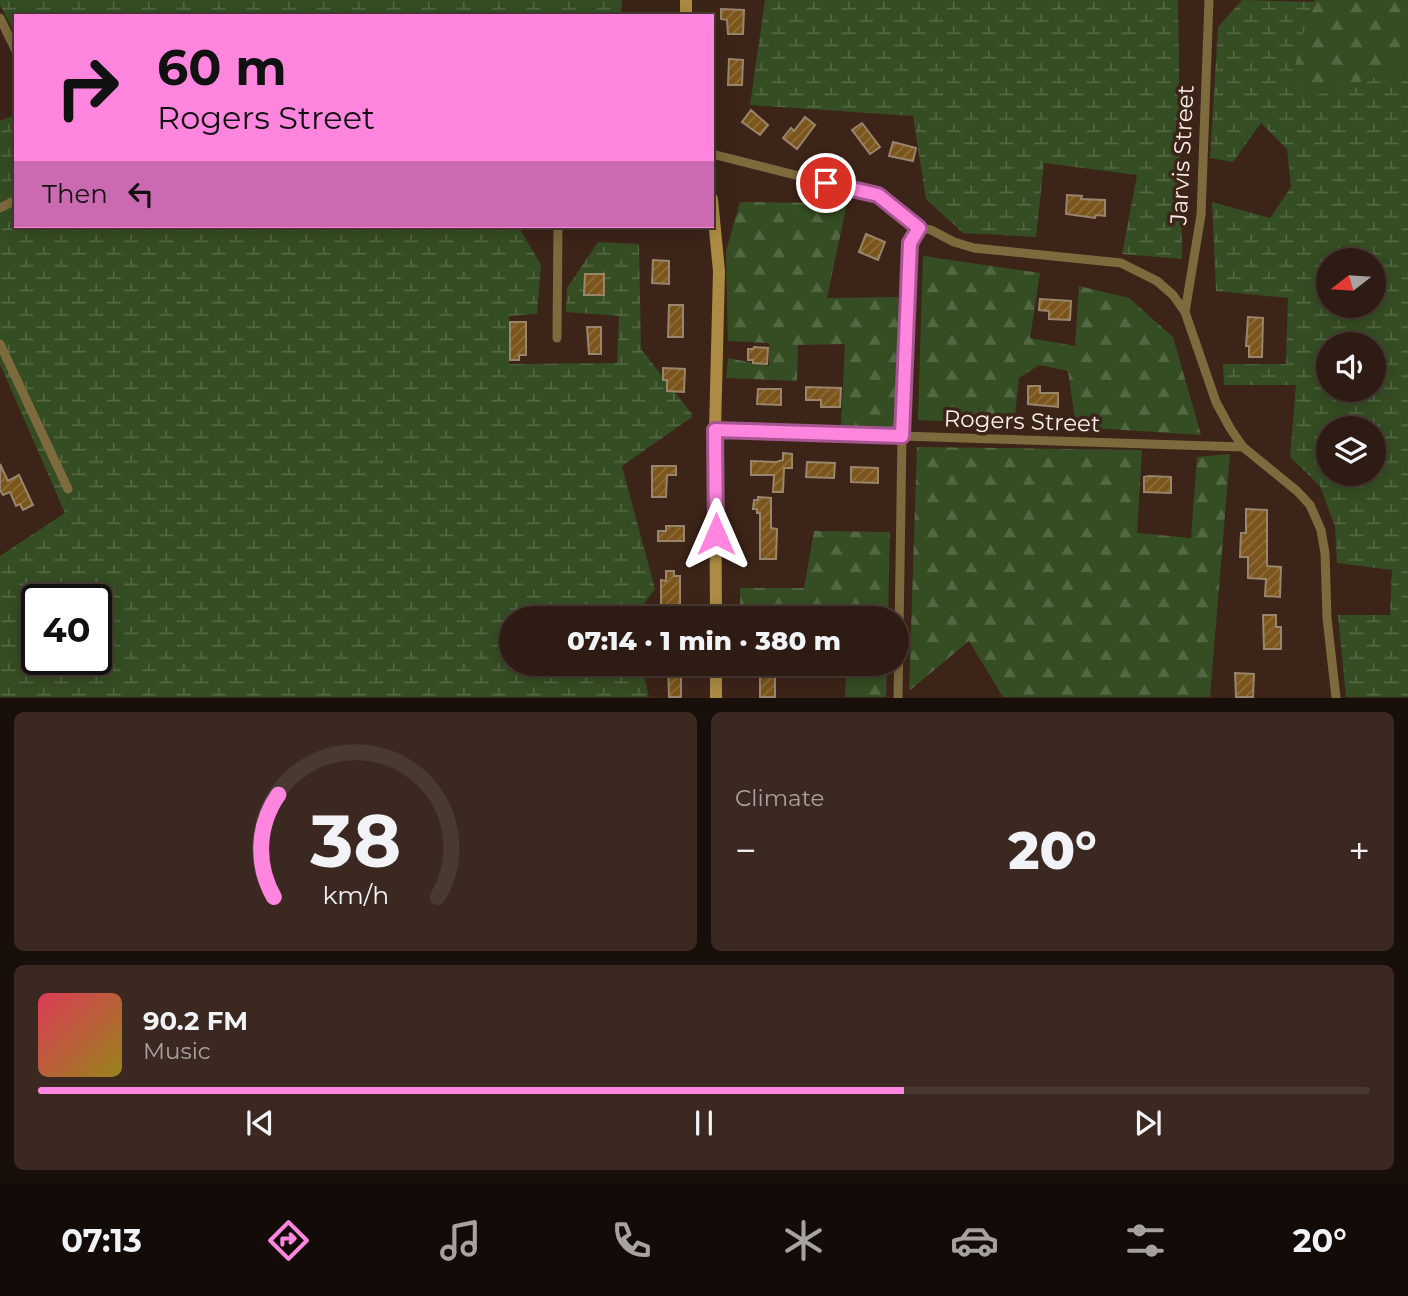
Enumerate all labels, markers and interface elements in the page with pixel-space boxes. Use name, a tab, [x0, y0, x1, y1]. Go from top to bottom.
text: 60 m	[157, 38, 287, 97]
icon: right	[42, 42, 133, 133]
street label: Jarvis Street	[1164, 84, 1200, 227]
text: Rogers Street	[157, 98, 375, 137]
pin	[796, 153, 856, 213]
icon: arrive	[807, 164, 845, 202]
icon: left	[122, 175, 160, 213]
text: Then	[42, 178, 108, 210]
north arrow	[1316, 248, 1386, 318]
map controls	[1316, 248, 1386, 486]
button: sound	[1316, 332, 1386, 402]
street label: Rogers Street	[943, 404, 1101, 438]
button: layers	[1316, 416, 1386, 486]
position arrow	[679, 497, 753, 571]
speed limit sign: 40	[21, 584, 112, 675]
text: 07:14 · 1 min · 380 m	[567, 625, 841, 657]
text: Climate	[735, 784, 824, 812]
text: 38	[309, 798, 401, 886]
text: 20°	[1008, 819, 1097, 882]
text: −	[735, 827, 757, 874]
text: +	[1348, 827, 1370, 874]
text: km/h	[322, 880, 389, 910]
text: 90.2 FM	[143, 1005, 248, 1037]
text: Music	[143, 1037, 211, 1065]
icon: previous	[241, 1104, 279, 1142]
icon: pause	[685, 1104, 723, 1142]
icon: next	[1129, 1104, 1167, 1142]
icon: directions	[264, 1216, 313, 1265]
icon: music	[436, 1216, 485, 1265]
icon: phone	[607, 1216, 656, 1265]
icon: climate	[779, 1216, 828, 1265]
icon: car	[950, 1216, 999, 1265]
icon: filters	[1121, 1216, 1170, 1265]
text: 07:13	[61, 1221, 142, 1260]
text: 20°	[1293, 1221, 1347, 1260]

